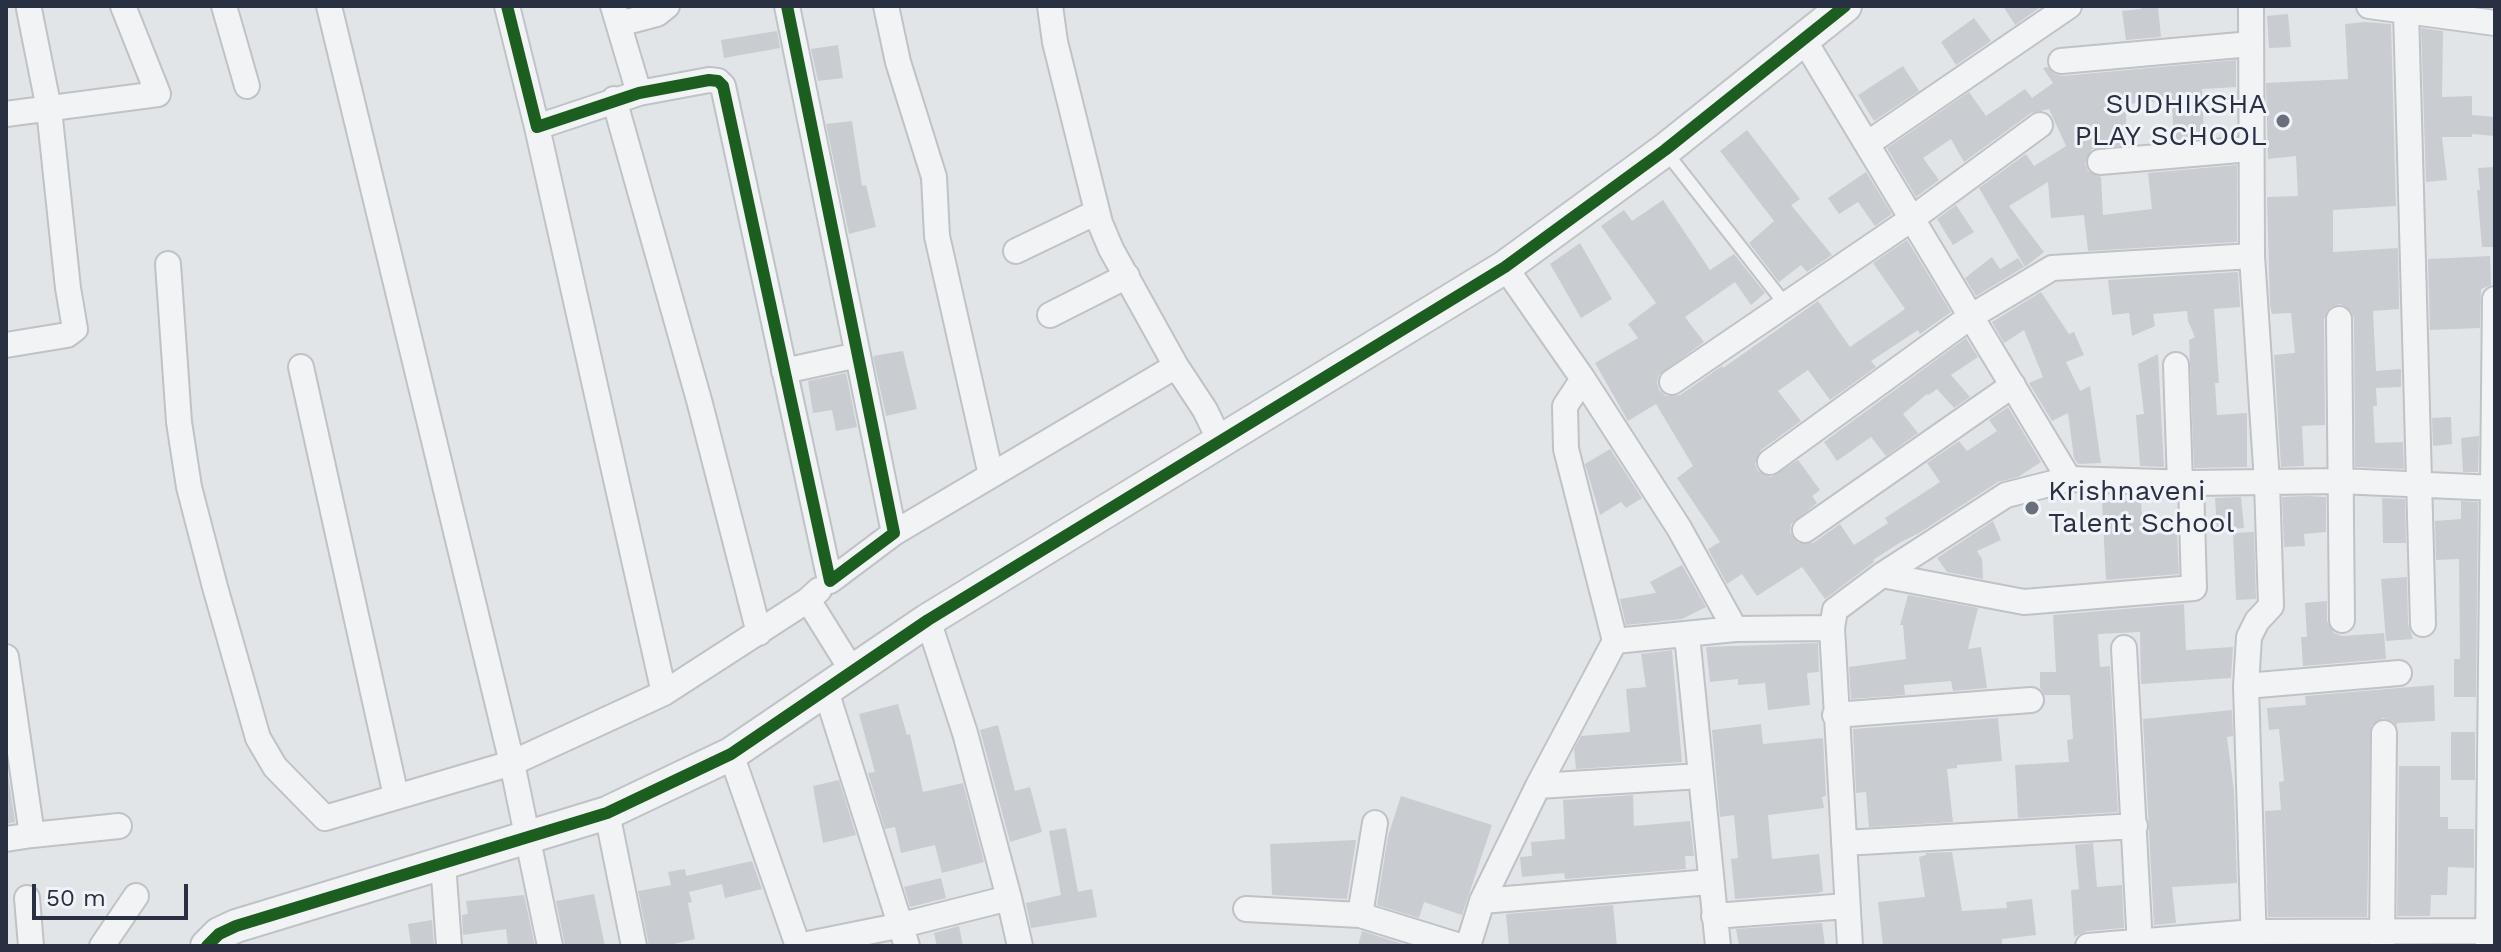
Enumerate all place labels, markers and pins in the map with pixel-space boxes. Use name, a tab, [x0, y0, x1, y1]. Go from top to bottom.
place label: SUDHIKSHA PLAY SCHOOL	[2075, 88, 2267, 154]
marker: SUDHIKSHA PLAY SCHOOL	[2274, 112, 2292, 130]
place label: Krishnaveni Talent School	[2048, 475, 2234, 541]
marker: Krishnaveni Talent School	[2023, 499, 2041, 517]

